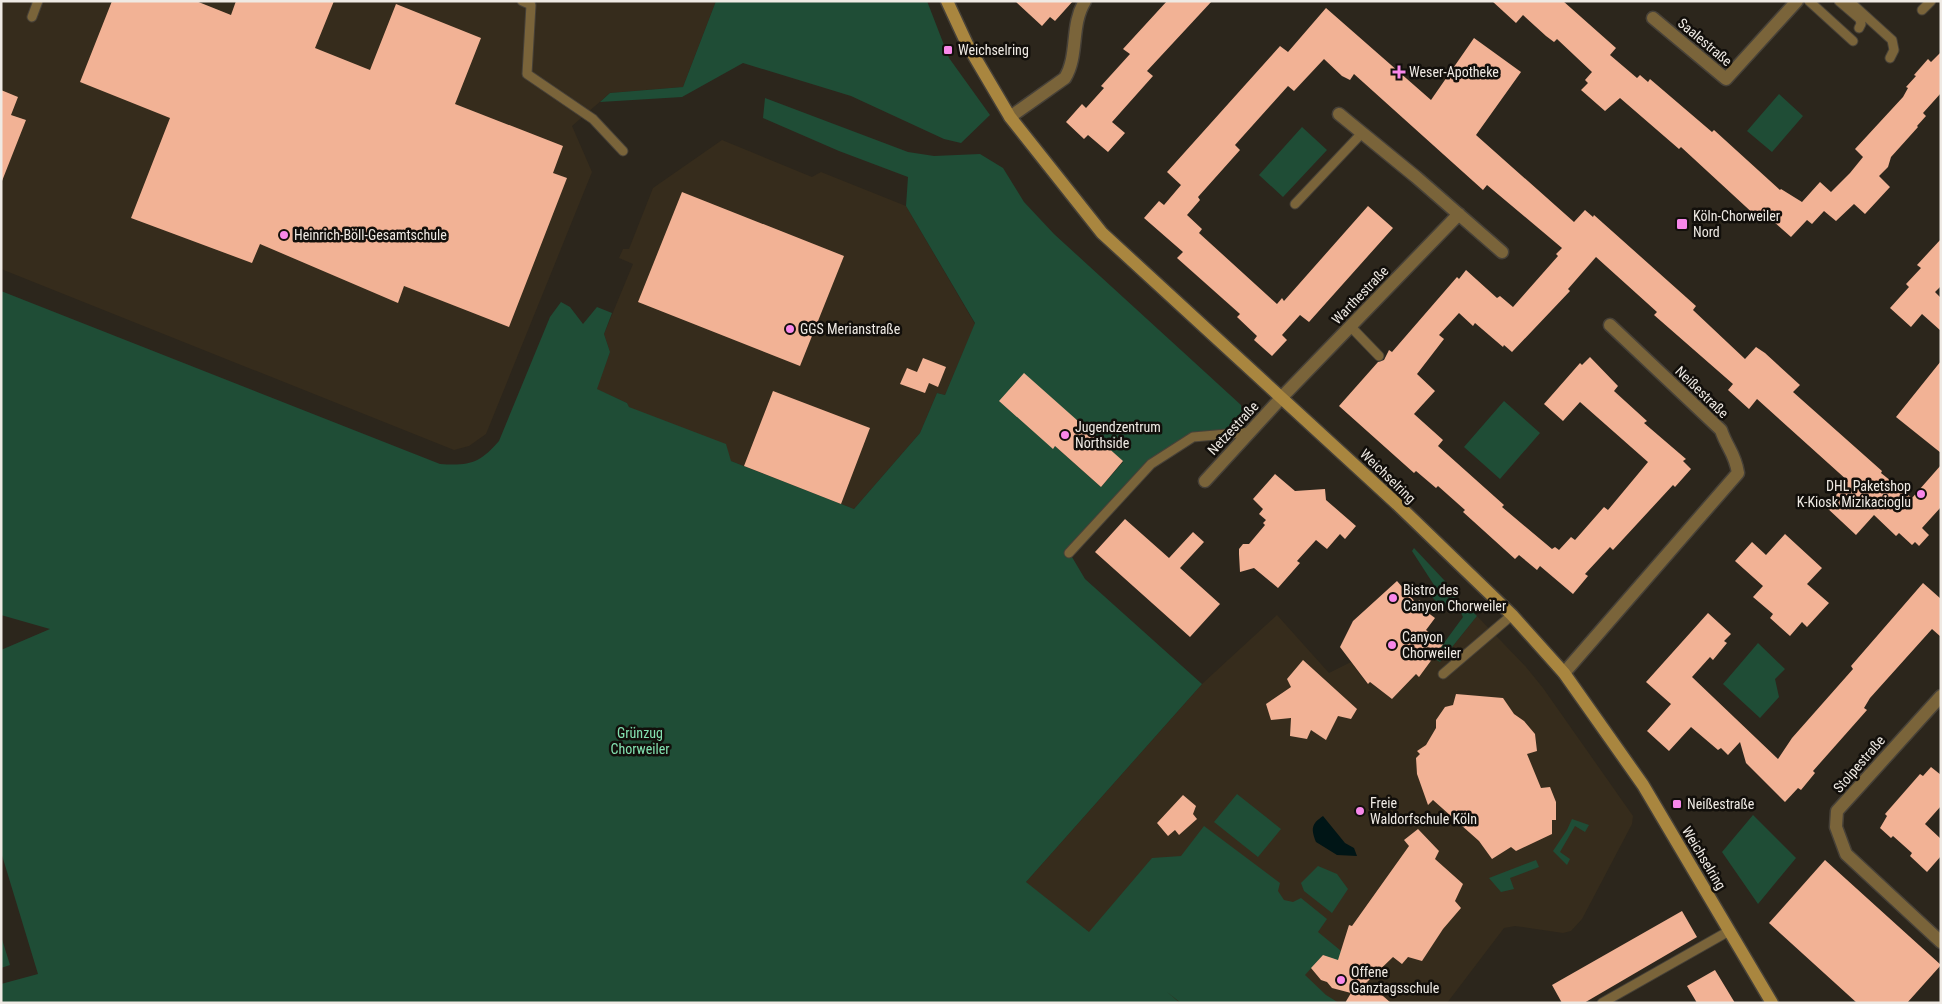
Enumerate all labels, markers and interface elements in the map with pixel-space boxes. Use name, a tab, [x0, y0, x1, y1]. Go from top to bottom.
street label: Saalestraße	[1675, 15, 1736, 69]
place label: Weichselring	[958, 42, 1029, 58]
marker: Weichselring	[942, 44, 954, 56]
place label: Weser-Apotheke	[1409, 64, 1499, 80]
marker: Weser-Apotheke	[1393, 66, 1405, 78]
place label: Köln-Chorweiler Nord	[1693, 208, 1780, 240]
marker: Köln-Chorweiler Nord	[1675, 217, 1689, 231]
place label: Heinrich-Böll-Gesamtschule	[294, 227, 447, 243]
marker: Heinrich-Böll-Gesamtschule	[278, 229, 290, 241]
street label: Warthestraße	[1328, 262, 1392, 327]
place label: GGS Merianstraße	[800, 321, 901, 337]
marker: GGS Merianstraße	[784, 323, 796, 335]
street label: Neißestraße	[1672, 363, 1732, 421]
street label: Netzestraße	[1204, 398, 1262, 458]
place label: Jugendzentrum Northside	[1075, 419, 1161, 451]
marker: Jugendzentrum Northside	[1059, 429, 1071, 441]
street label: Weichselring	[1357, 446, 1419, 506]
place label: DHL Paketshop K-Kiosk Mizikacioglu	[1797, 478, 1911, 510]
marker: DHL Paketshop K-Kiosk Mizikacioglu	[1915, 488, 1927, 500]
place label: Bistro des Canyon Chorweiler	[1403, 582, 1506, 614]
marker: Bistro des Canyon Chorweiler	[1387, 592, 1399, 604]
place label: Canyon Chorweiler	[1402, 629, 1461, 661]
marker: Canyon Chorweiler	[1386, 639, 1398, 651]
park label: Grünzug Chorweiler	[610, 725, 670, 757]
street label: Stolpestraße	[1830, 732, 1888, 796]
place label: Freie Waldorfschule Köln	[1370, 795, 1477, 827]
place label: Neißestraße	[1687, 796, 1755, 812]
marker: Neißestraße	[1671, 798, 1683, 810]
marker: Freie Waldorfschule Köln	[1354, 805, 1366, 817]
street label: Weichselring	[1679, 824, 1729, 892]
place label: Offene Ganztagsschule	[1351, 964, 1440, 996]
marker: Offene Ganztagsschule	[1335, 974, 1347, 986]

